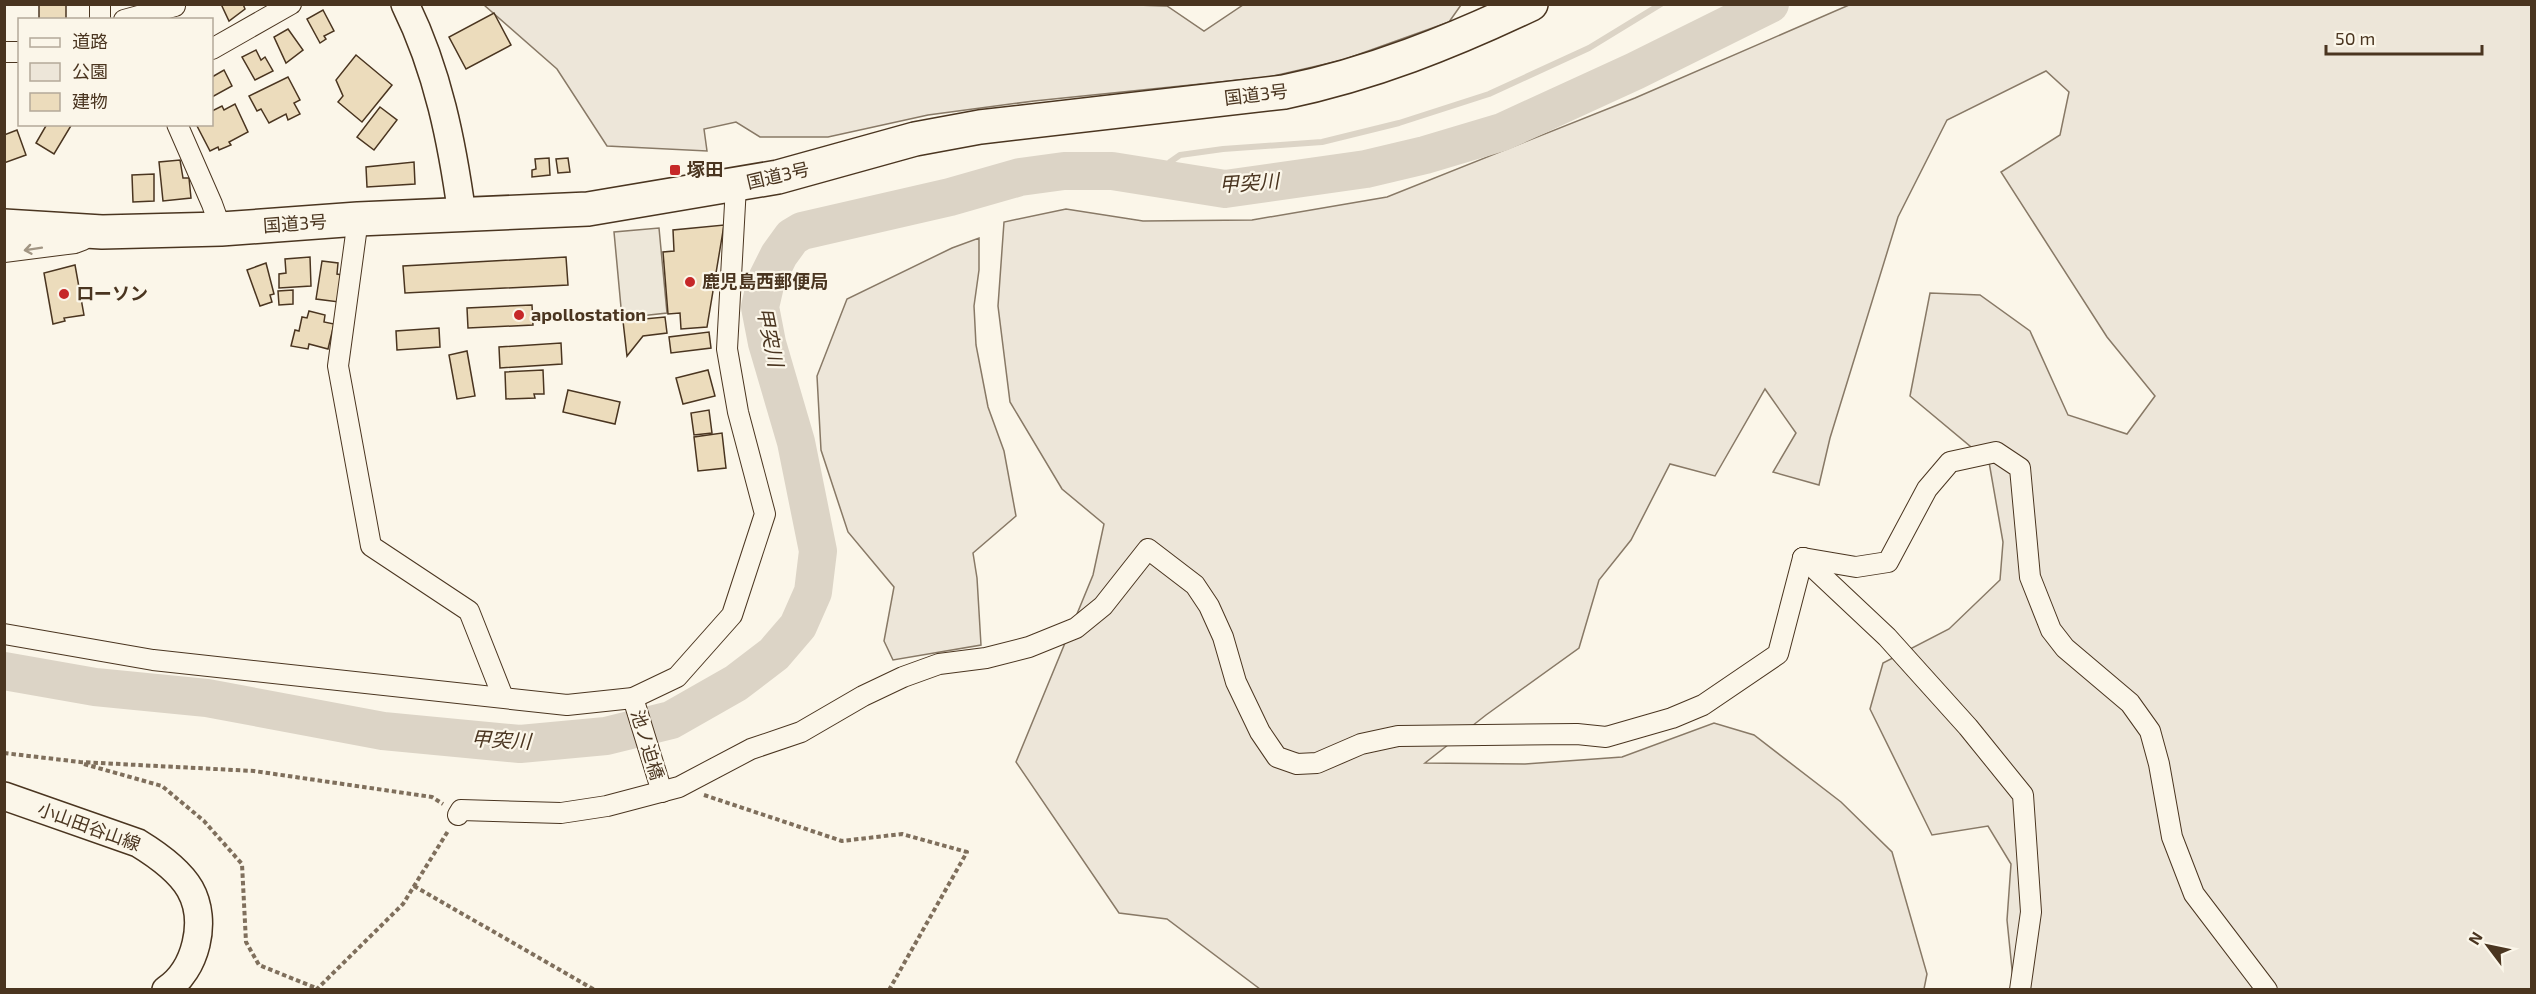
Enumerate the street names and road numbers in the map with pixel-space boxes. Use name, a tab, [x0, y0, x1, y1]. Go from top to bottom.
street label: 国道3号	[1223, 79, 1289, 109]
street label: 国道3号	[744, 157, 811, 193]
street label: 国道3号	[262, 210, 328, 236]
street label: 池ノ迫橋	[627, 707, 669, 782]
street label: 小山田谷山線	[35, 797, 144, 855]

